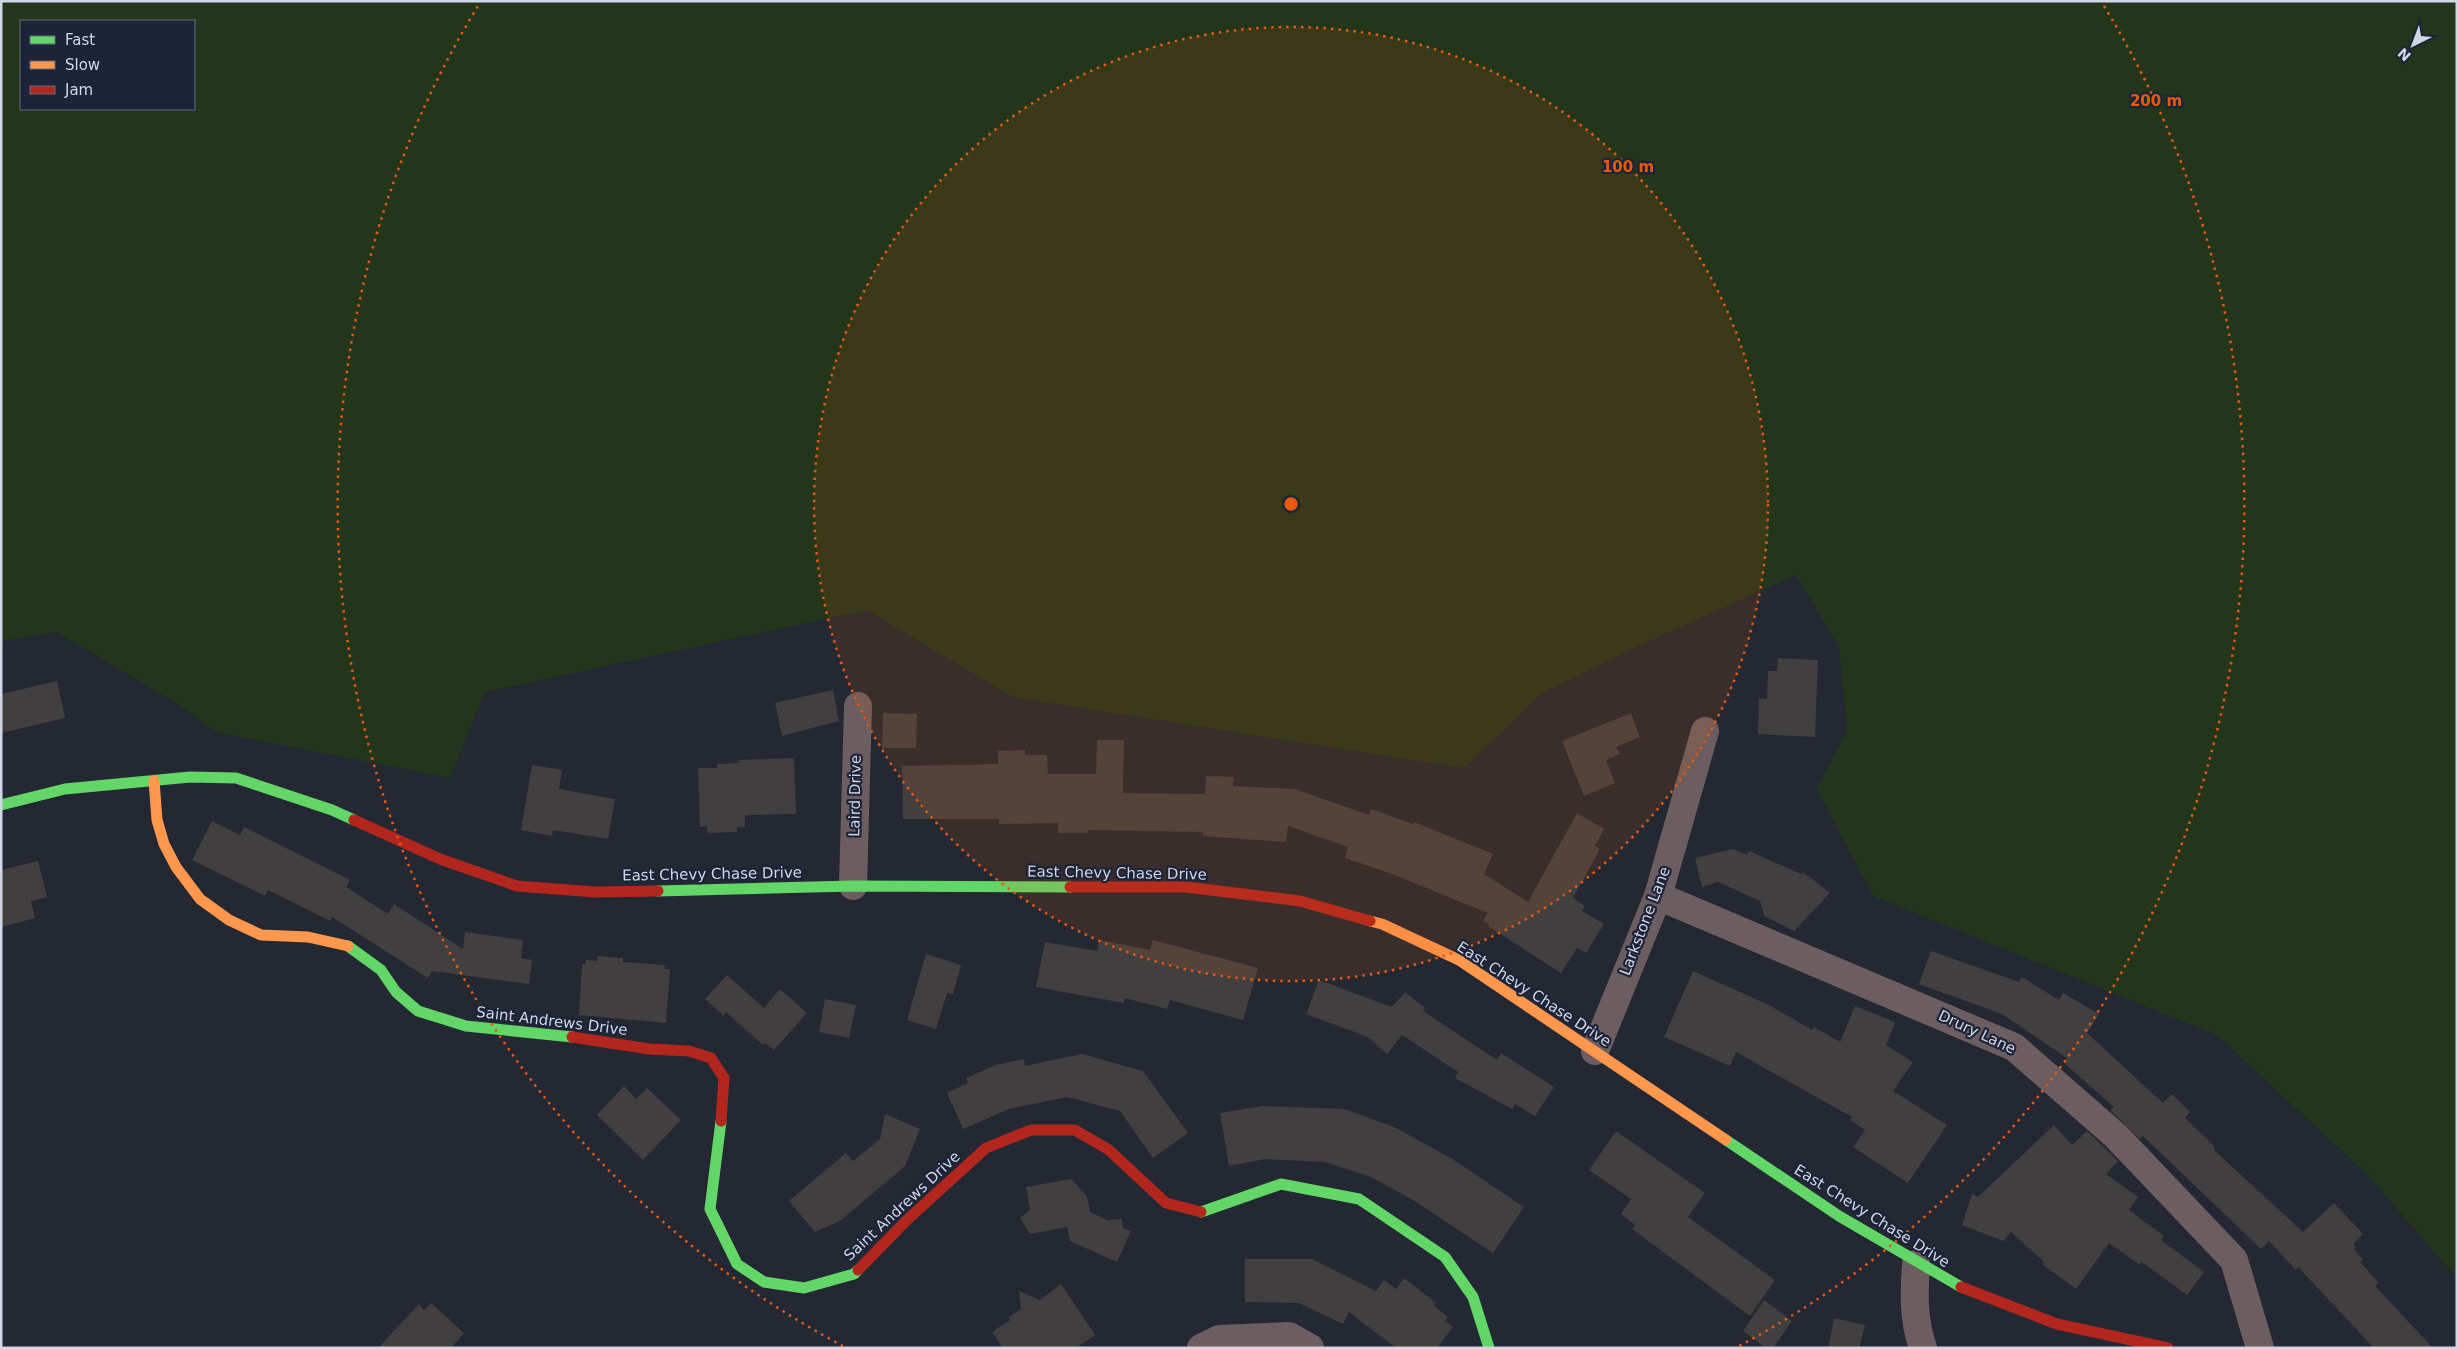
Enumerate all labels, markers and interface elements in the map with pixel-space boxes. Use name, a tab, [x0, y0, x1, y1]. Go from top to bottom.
legend	[20, 20, 195, 110]
north arrow	[2388, 20, 2438, 70]
text: Fast	[65, 31, 95, 49]
text: N	[2395, 45, 2414, 65]
text: Slow	[65, 56, 100, 74]
text: Jam	[64, 81, 93, 99]
text: 200 m	[2130, 92, 2182, 110]
text: 100 m	[1602, 158, 1654, 176]
centre of rings	[1282, 495, 1300, 513]
street label: Laird Drive	[845, 755, 865, 837]
street label: East Chevy Chase Drive	[1027, 862, 1207, 884]
street label: East Chevy Chase Drive	[622, 863, 802, 885]
street label: Larkstone Lane	[1616, 864, 1674, 978]
street label: East Chevy Chase Drive	[1454, 937, 1614, 1051]
street label: Saint Andrews Drive	[475, 1003, 629, 1039]
street label: Drury Lane	[1935, 1006, 2019, 1058]
street label: Saint Andrews Drive	[840, 1148, 964, 1264]
street label: East Chevy Chase Drive	[1791, 1161, 1953, 1271]

